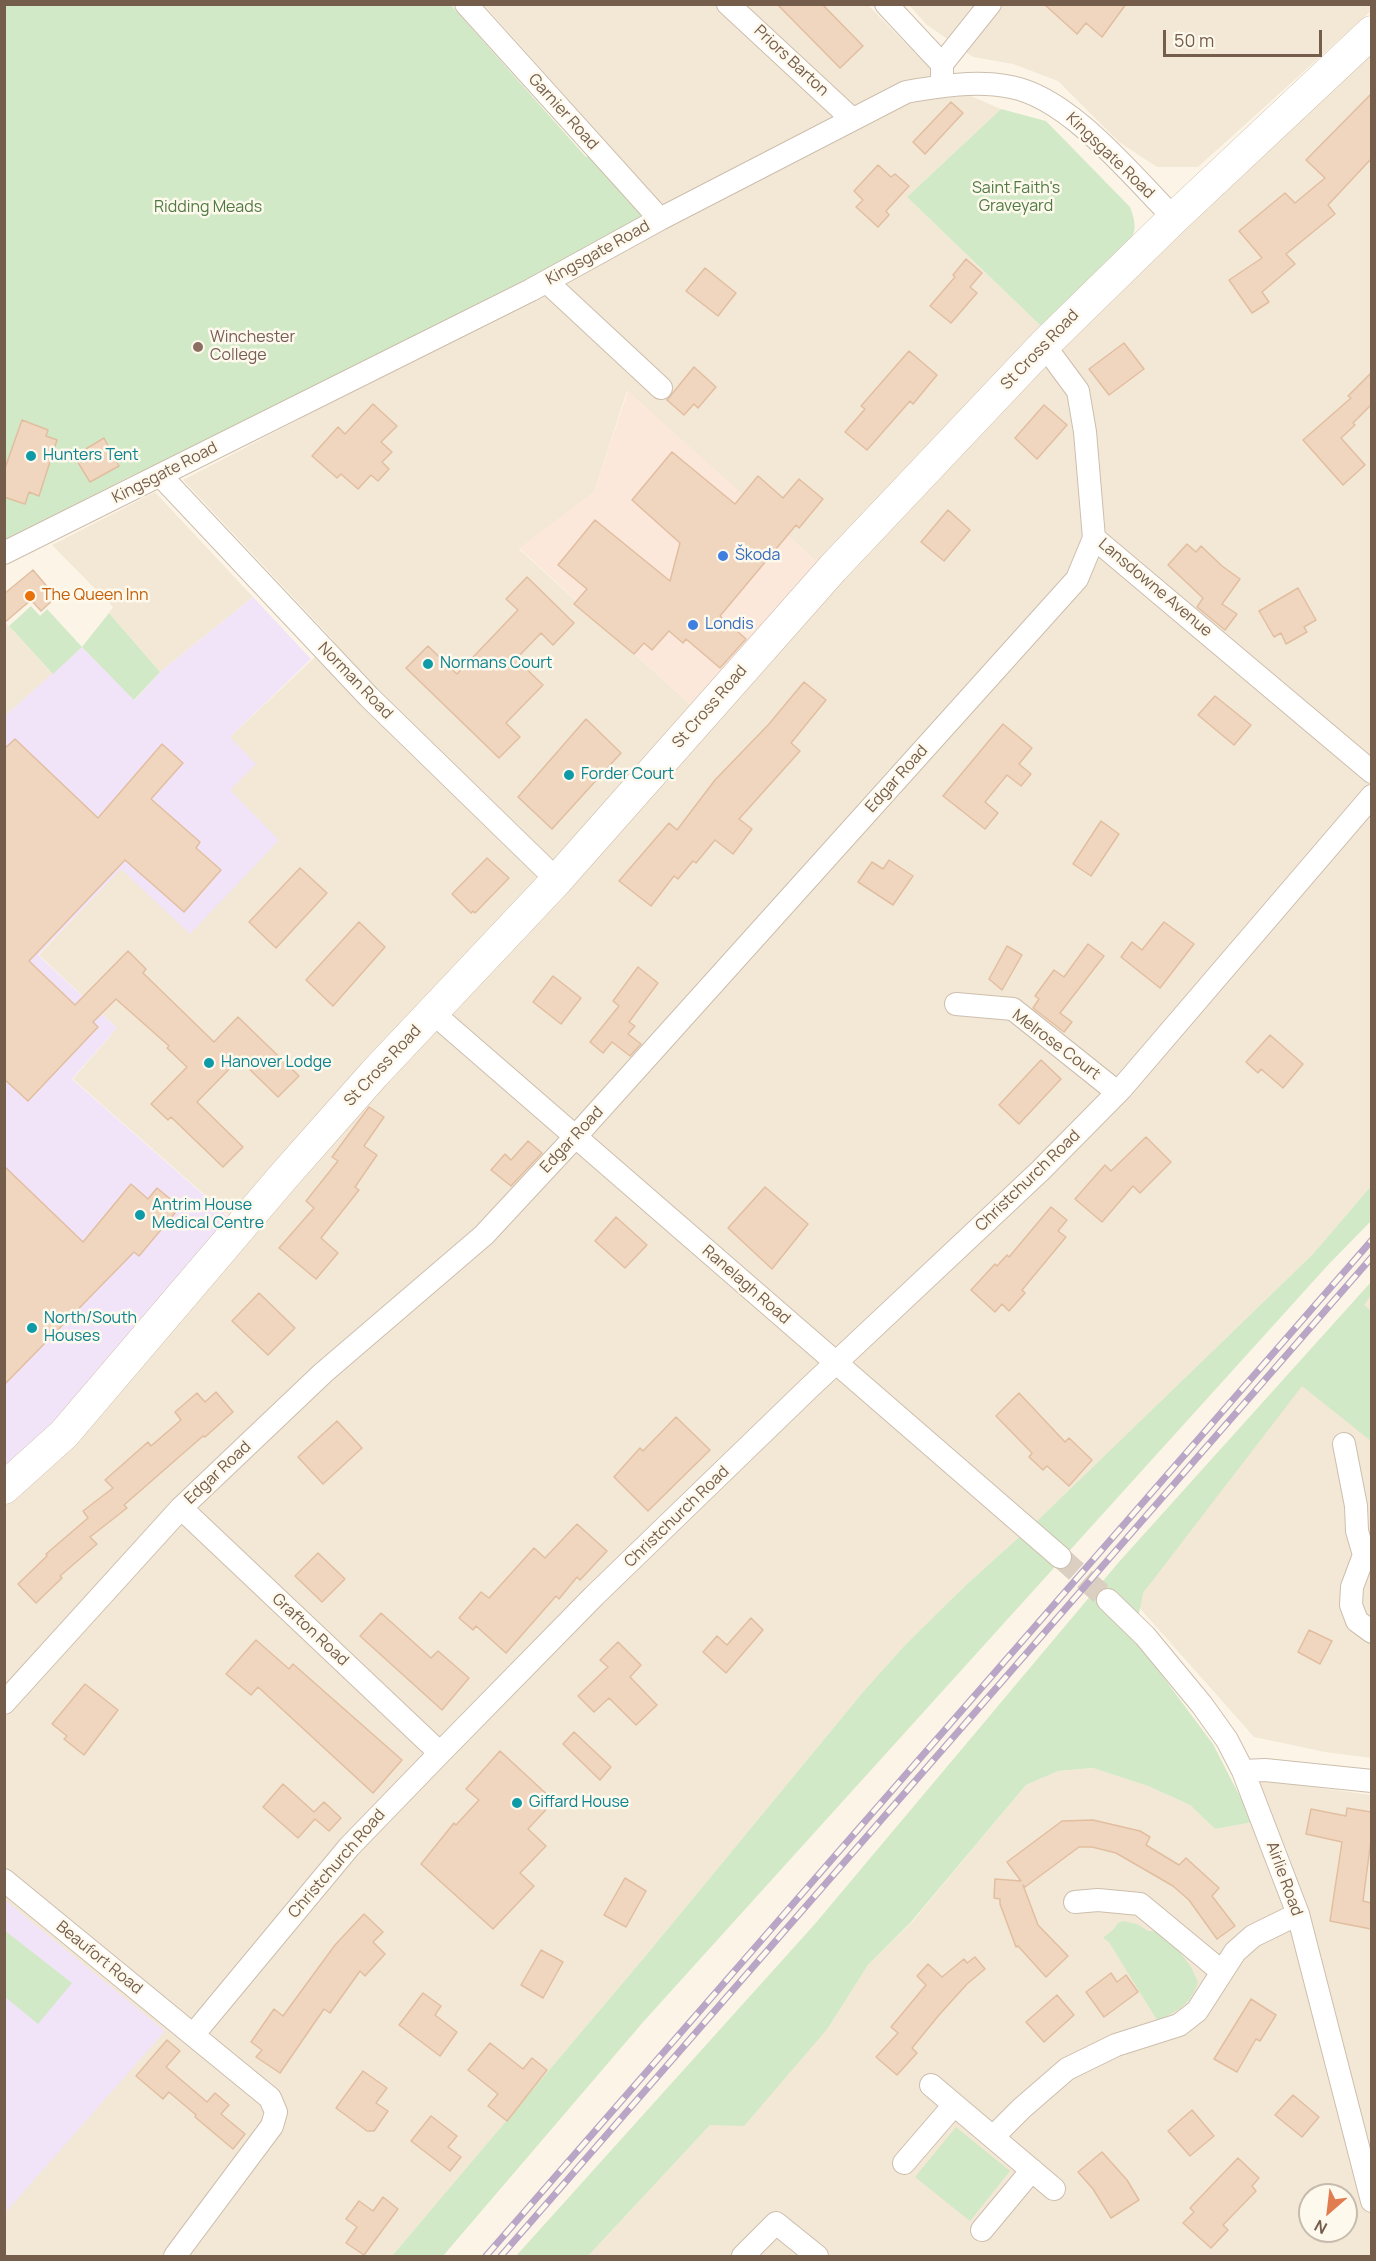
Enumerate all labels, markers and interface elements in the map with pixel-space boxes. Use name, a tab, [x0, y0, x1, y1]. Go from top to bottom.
scale bar	[1166, 18, 1325, 56]
street label: Priors Barton	[750, 22, 832, 100]
text: 50 m	[1174, 28, 1214, 52]
street label: Garnier Road	[524, 70, 602, 154]
street label: Kingsgate Road	[1062, 109, 1158, 203]
park label: Saint Faith's Graveyard	[972, 179, 1060, 217]
park label: Ridding Meads	[154, 198, 262, 218]
street label: Kingsgate Road	[543, 217, 653, 289]
street label: St Cross Road	[997, 306, 1083, 394]
place label: Winchester College	[210, 328, 295, 366]
marker: Winchester College	[191, 340, 205, 354]
street label: Kingsgate Road	[109, 438, 221, 508]
place label: Hunters Tent	[43, 446, 139, 466]
marker: Hunters Tent	[24, 449, 38, 463]
street label: Lansdowne Avenue	[1094, 535, 1216, 641]
place label: Škoda	[735, 546, 780, 566]
marker: Škoda	[716, 549, 730, 563]
place label: The Queen Inn	[42, 586, 149, 606]
marker: The Queen Inn	[23, 589, 37, 603]
place label: Londis	[705, 615, 754, 635]
marker: Londis	[686, 618, 700, 632]
street label: Norman Road	[314, 639, 396, 723]
place label: Normans Court	[440, 654, 552, 674]
marker: Normans Court	[421, 657, 435, 671]
street label: St Cross Road	[669, 662, 751, 752]
street label: Edgar Road	[862, 741, 932, 817]
place label: Forder Court	[581, 765, 674, 785]
marker: Forder Court	[562, 768, 576, 782]
street label: Melrose Court	[1008, 1006, 1104, 1084]
street label: St Cross Road	[341, 1021, 425, 1111]
place label: Hanover Lodge	[221, 1053, 331, 1073]
marker: Hanover Lodge	[202, 1056, 216, 1070]
street label: Edgar Road	[536, 1103, 608, 1177]
street label: Christchurch Road	[972, 1126, 1084, 1236]
place label: Antrim House Medical Centre	[152, 1196, 264, 1234]
marker: Antrim House Medical Centre	[133, 1208, 147, 1222]
street label: Ranelagh Road	[698, 1242, 794, 1328]
place label: North/South Houses	[44, 1309, 137, 1347]
marker: North/South Houses	[25, 1321, 39, 1335]
street label: Edgar Road	[181, 1437, 255, 1509]
street label: Christchurch Road	[621, 1462, 733, 1572]
street label: Grafton Road	[268, 1590, 352, 1670]
place label: Giffard House	[529, 1793, 629, 1813]
marker: Giffard House	[510, 1796, 524, 1810]
street label: Christchurch Road	[285, 1806, 389, 1922]
street label: Airlie Road	[1262, 1839, 1306, 1919]
street label: Beaufort Road	[52, 1917, 146, 1999]
north arrow	[1298, 2183, 1358, 2243]
text: N	[1310, 2215, 1331, 2240]

